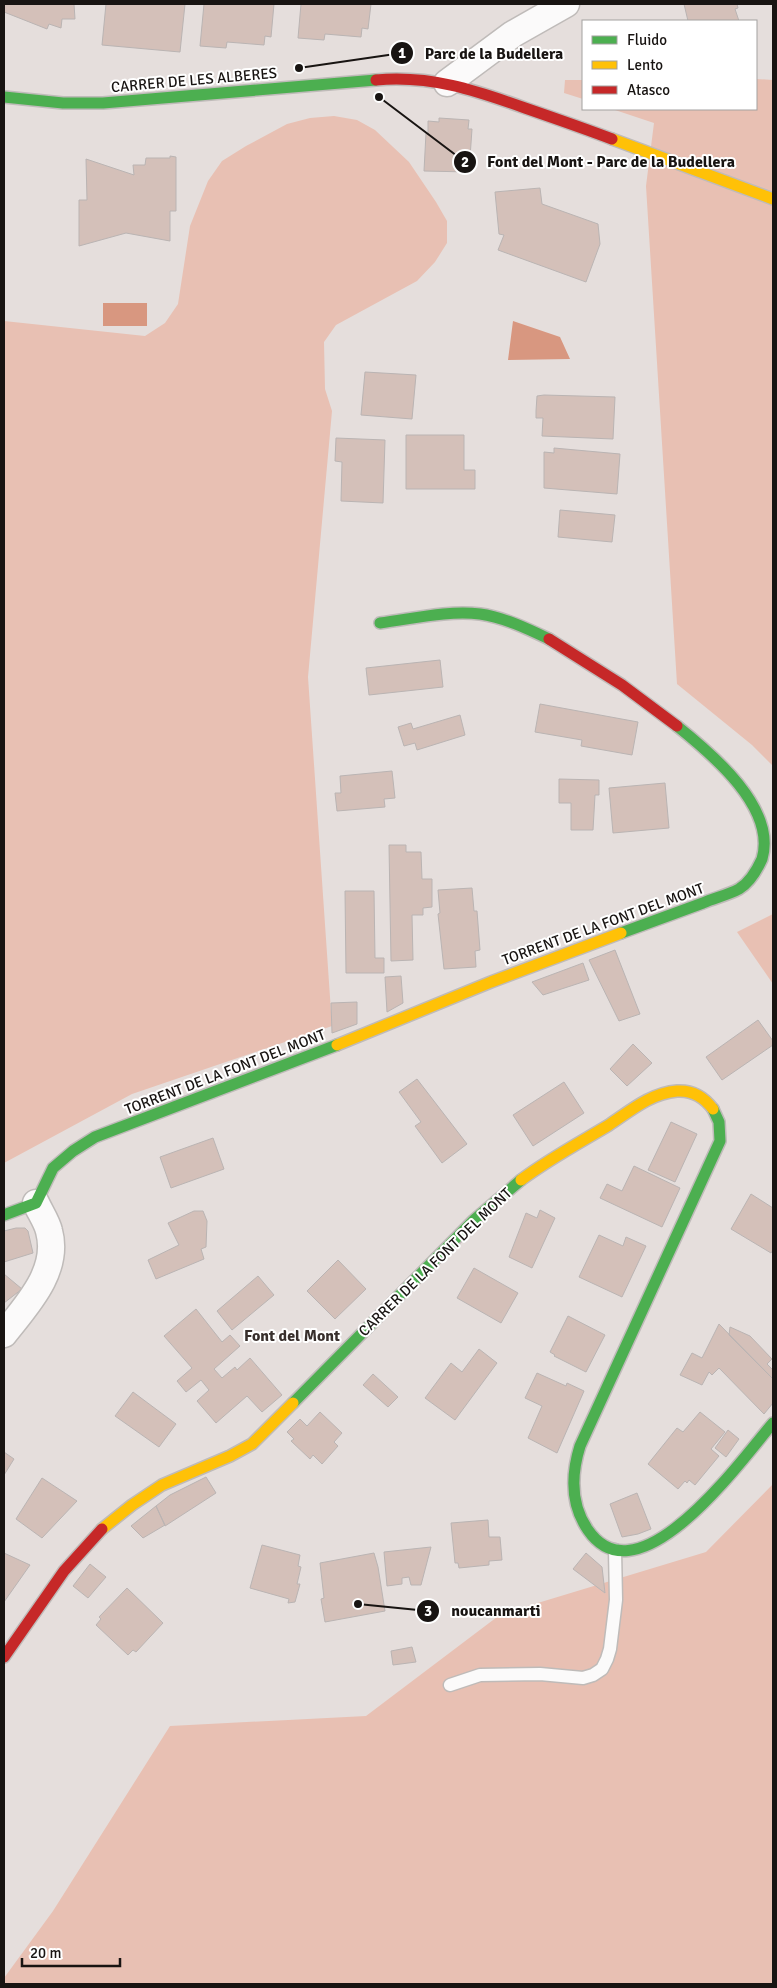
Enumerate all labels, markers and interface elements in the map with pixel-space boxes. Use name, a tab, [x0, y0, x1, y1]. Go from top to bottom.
legend	[582, 20, 757, 110]
text: Fluido	[627, 31, 667, 49]
callout: Parc de la Budellera	[390, 38, 573, 69]
text: 1	[398, 44, 406, 62]
text: Parc de la Budellera	[425, 44, 563, 64]
text: Lento	[627, 56, 663, 74]
street label: CARRER DE LES ALBERES	[110, 64, 278, 96]
text: Atasco	[627, 81, 670, 99]
callout: Font del Mont - Parc de la Budellera	[453, 146, 745, 177]
text: Font del Mont - Parc de la Budellera	[487, 152, 735, 172]
text: 2	[461, 153, 469, 171]
street label: TORRENT DE LA FONT DEL MONT	[500, 879, 707, 969]
street label: TORRENT DE LA FONT DEL MONT	[122, 1025, 328, 1119]
street label: CARRER DE LA FONT DEL MONT	[355, 1184, 516, 1340]
district label: Font del Mont	[244, 1326, 340, 1346]
callout: noucanmarti	[416, 1595, 550, 1626]
text: noucanmarti	[451, 1601, 541, 1621]
text: 3	[424, 1602, 432, 1620]
scale bar	[22, 1936, 120, 1968]
text: 20 m	[30, 1944, 61, 1962]

